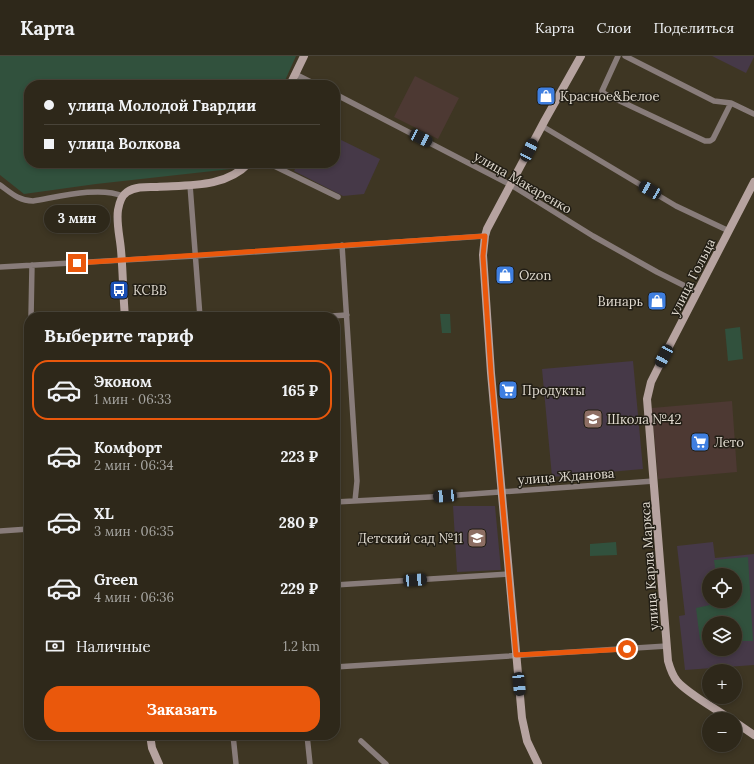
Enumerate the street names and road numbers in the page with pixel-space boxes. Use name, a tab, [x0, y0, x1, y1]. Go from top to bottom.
street label: улица Макаренко	[471, 147, 575, 218]
street label: улица Гольца	[666, 235, 719, 319]
street label: улица Жданова	[517, 465, 615, 488]
street label: улица Карла Маркса	[637, 501, 662, 631]

